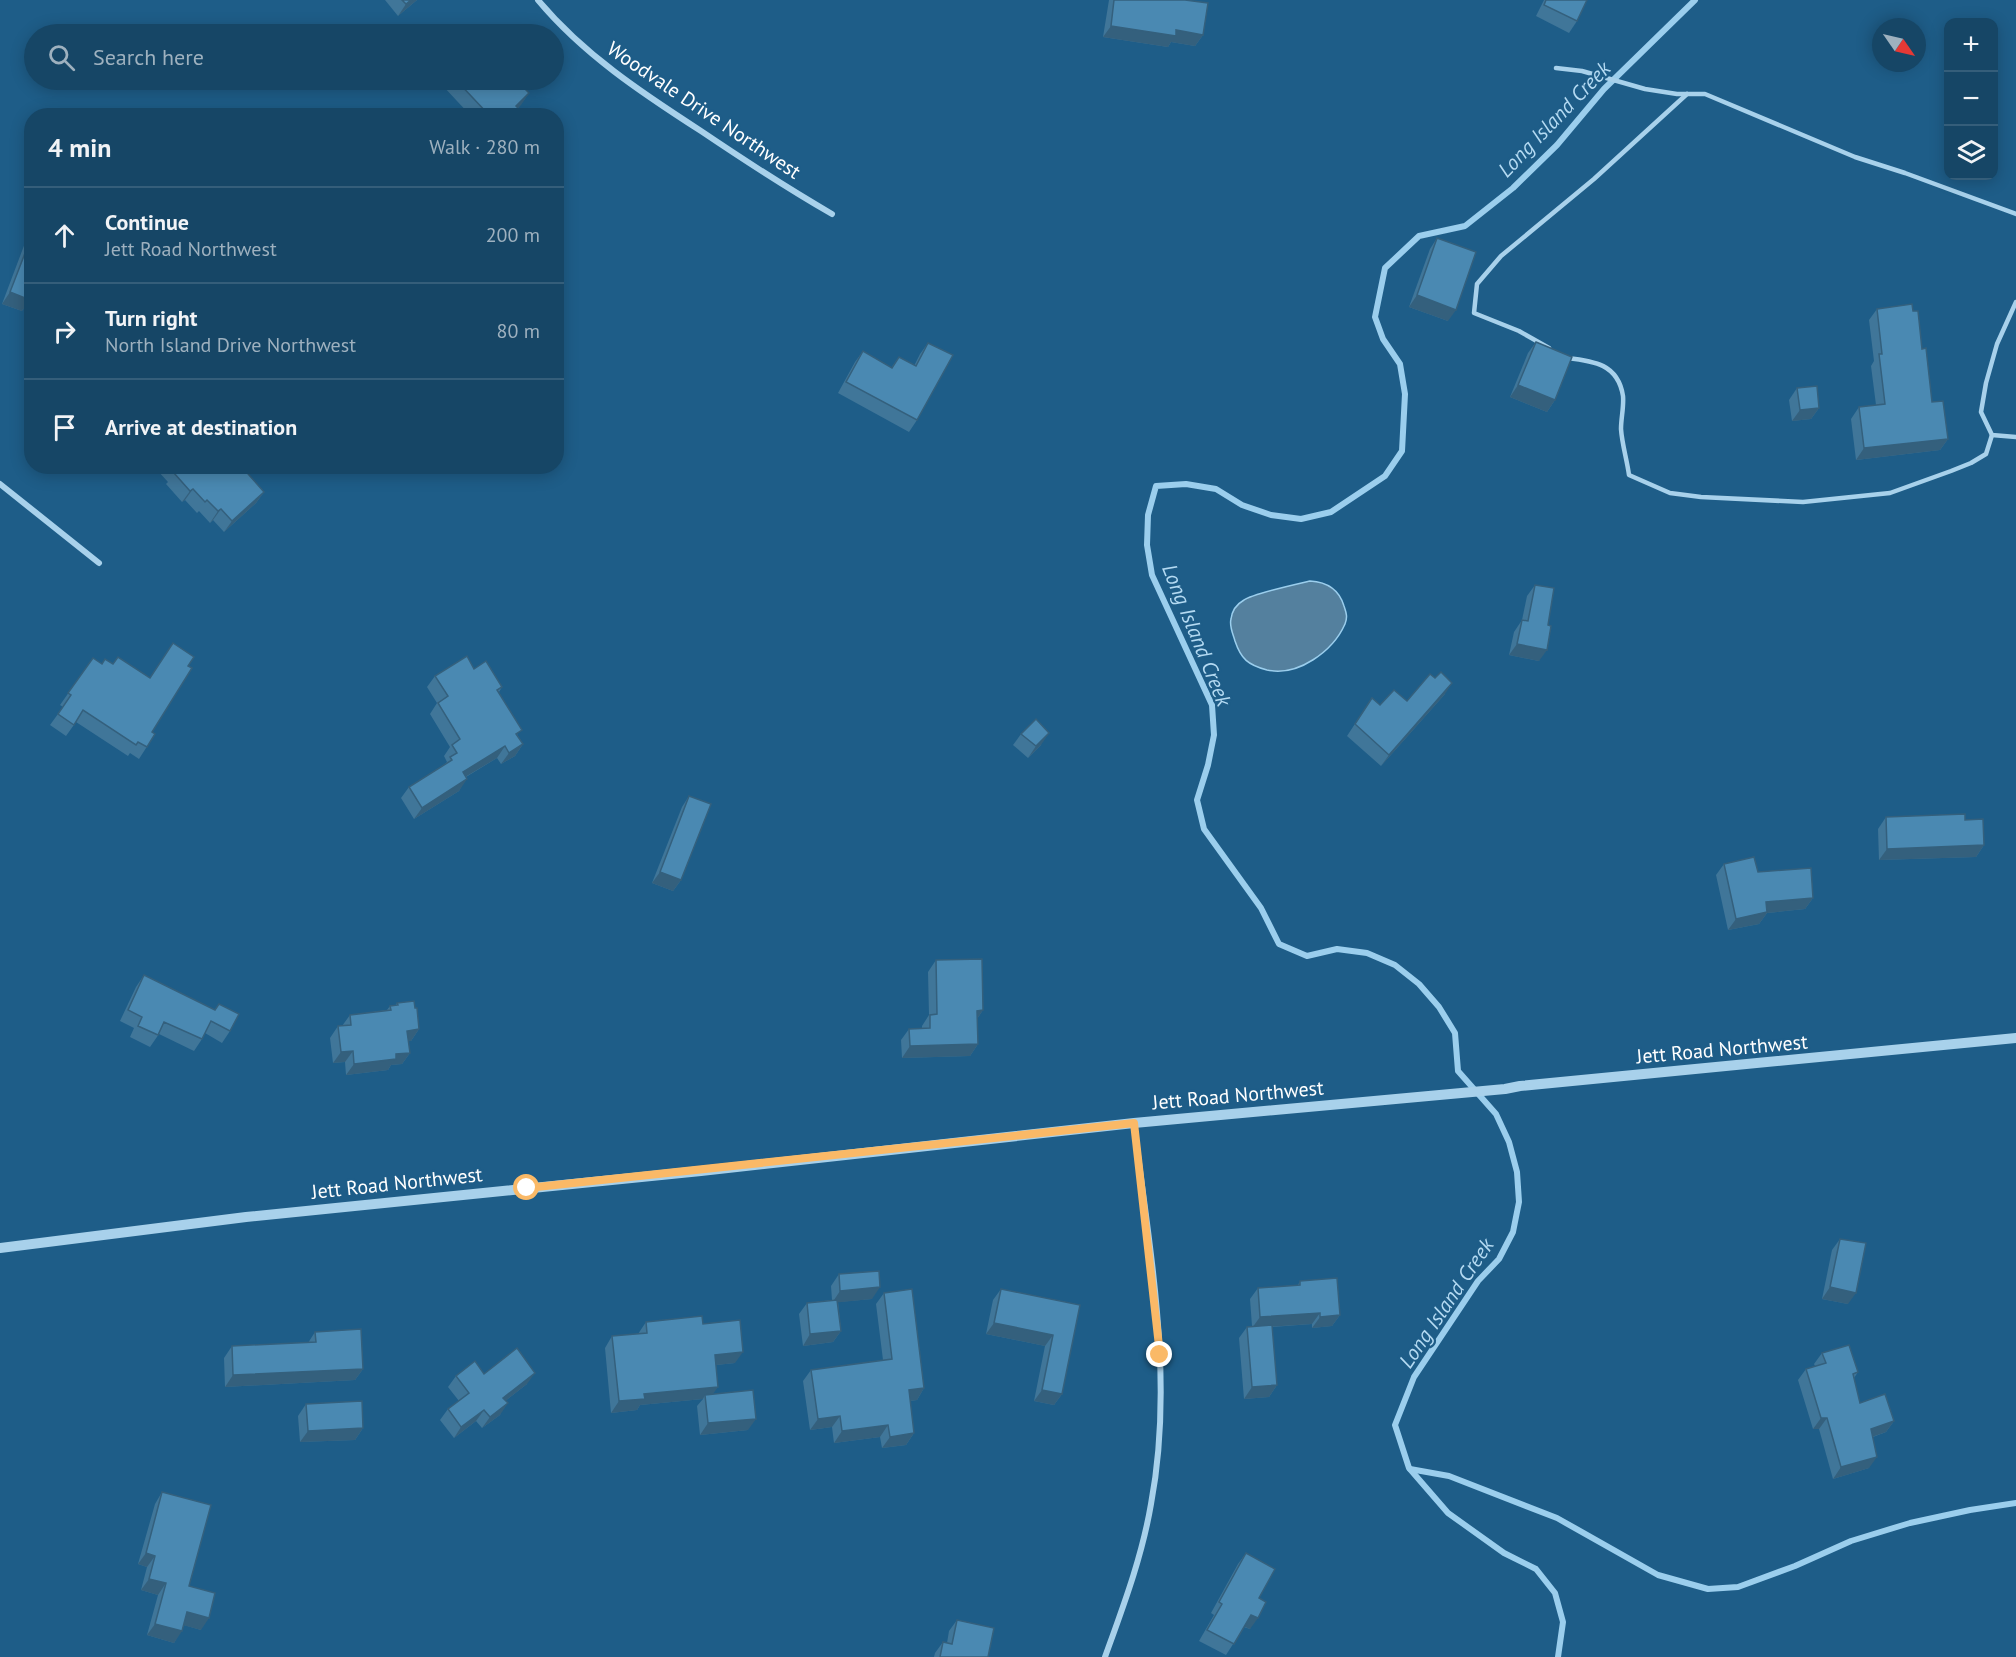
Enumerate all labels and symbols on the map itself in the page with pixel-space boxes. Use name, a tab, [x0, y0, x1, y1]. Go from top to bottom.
north arrow	[1872, 18, 1926, 72]
street label: Woodvale Drive Northwest	[602, 35, 806, 185]
water label: Long Island Creek	[1492, 54, 1617, 183]
water label: Long Island Creek	[1156, 560, 1238, 712]
street label: Jett Road Northwest	[1634, 1029, 1809, 1070]
street label: Jett Road Northwest	[1150, 1075, 1325, 1116]
street label: Jett Road Northwest	[309, 1161, 484, 1205]
route start	[513, 1174, 539, 1200]
water label: Long Island Creek	[1393, 1232, 1500, 1373]
route end	[1146, 1341, 1172, 1367]

